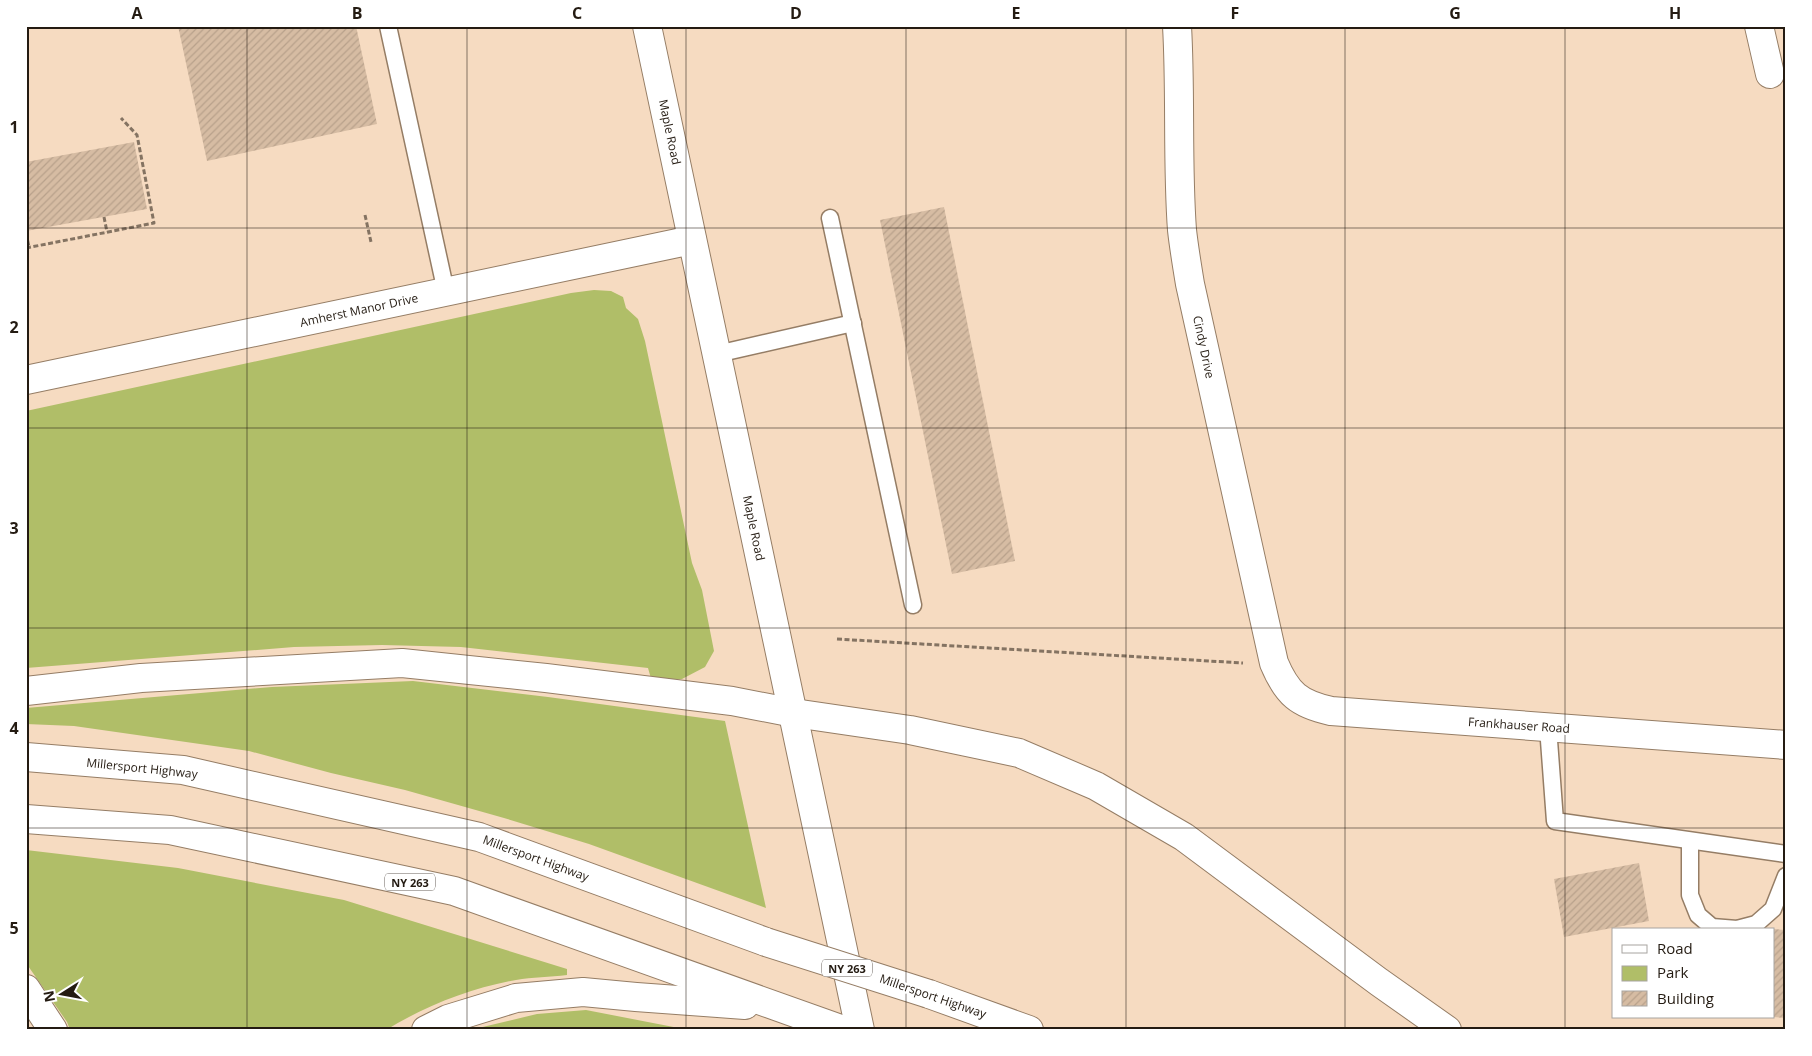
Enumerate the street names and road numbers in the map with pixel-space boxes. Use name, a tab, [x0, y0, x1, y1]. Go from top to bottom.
street label: Maple Road	[655, 98, 685, 166]
street label: Amherst Manor Drive	[298, 289, 420, 331]
street label: Cindy Drive	[1189, 314, 1219, 380]
street label: Maple Road	[739, 494, 769, 562]
street label: Frankhauser Road	[1468, 713, 1570, 737]
street label: Millersport Highway	[85, 754, 199, 782]
street label: Millersport Highway	[481, 831, 592, 885]
road number: NY 263	[385, 874, 435, 890]
road number: NY 263	[822, 960, 872, 976]
street label: Millersport Highway	[877, 970, 990, 1023]

